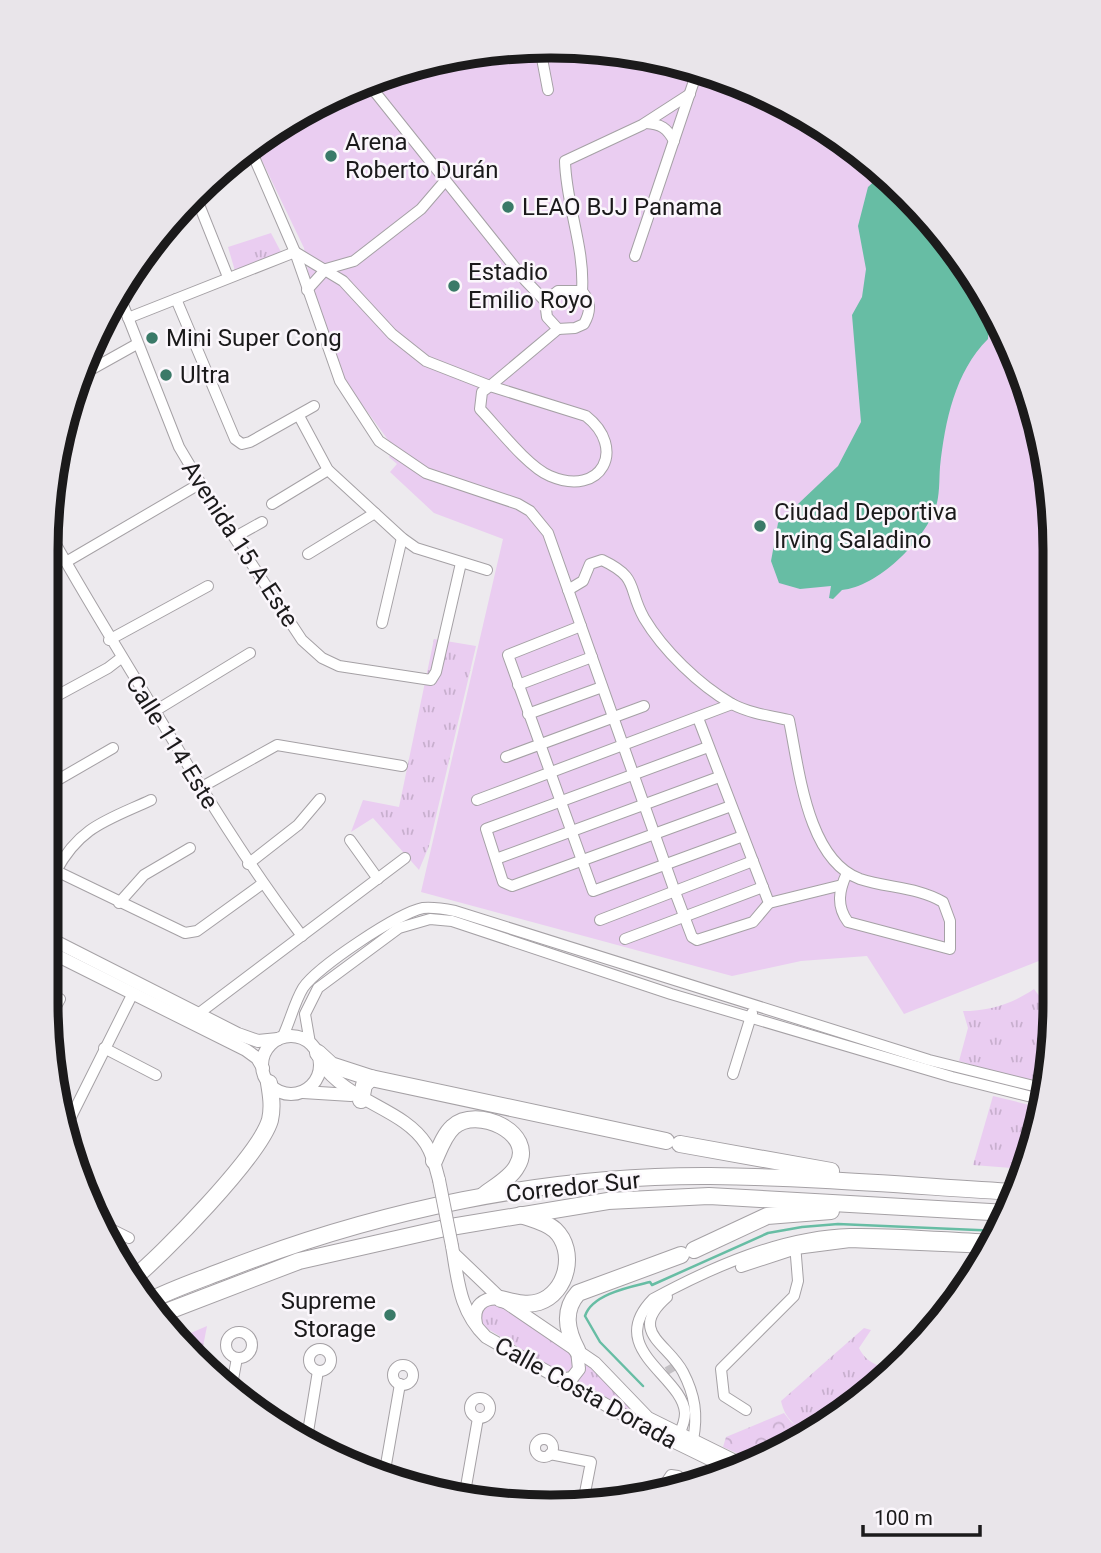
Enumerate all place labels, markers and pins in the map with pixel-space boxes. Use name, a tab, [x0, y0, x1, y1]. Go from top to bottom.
place label: Arena Roberto Durán	[345, 128, 499, 184]
marker: Arena Roberto Durán	[323, 148, 339, 164]
place label: LEAO BJJ Panama	[522, 193, 722, 221]
marker: LEAO BJJ Panama	[500, 199, 516, 215]
place label: Estadio Emilio Royo	[468, 258, 593, 314]
marker: Estadio Emilio Royo	[446, 278, 462, 294]
place label: Mini Super Cong	[166, 324, 342, 352]
marker: Mini Super Cong	[144, 330, 160, 346]
place label: Ultra	[180, 361, 230, 389]
marker: Ultra	[158, 367, 174, 383]
place label: Ciudad Deportiva Irving Saladino	[774, 498, 957, 554]
marker: Ciudad Deportiva Irving Saladino	[752, 518, 768, 534]
place label: Supreme Storage	[281, 1287, 376, 1343]
marker: Supreme Storage	[382, 1307, 398, 1323]

